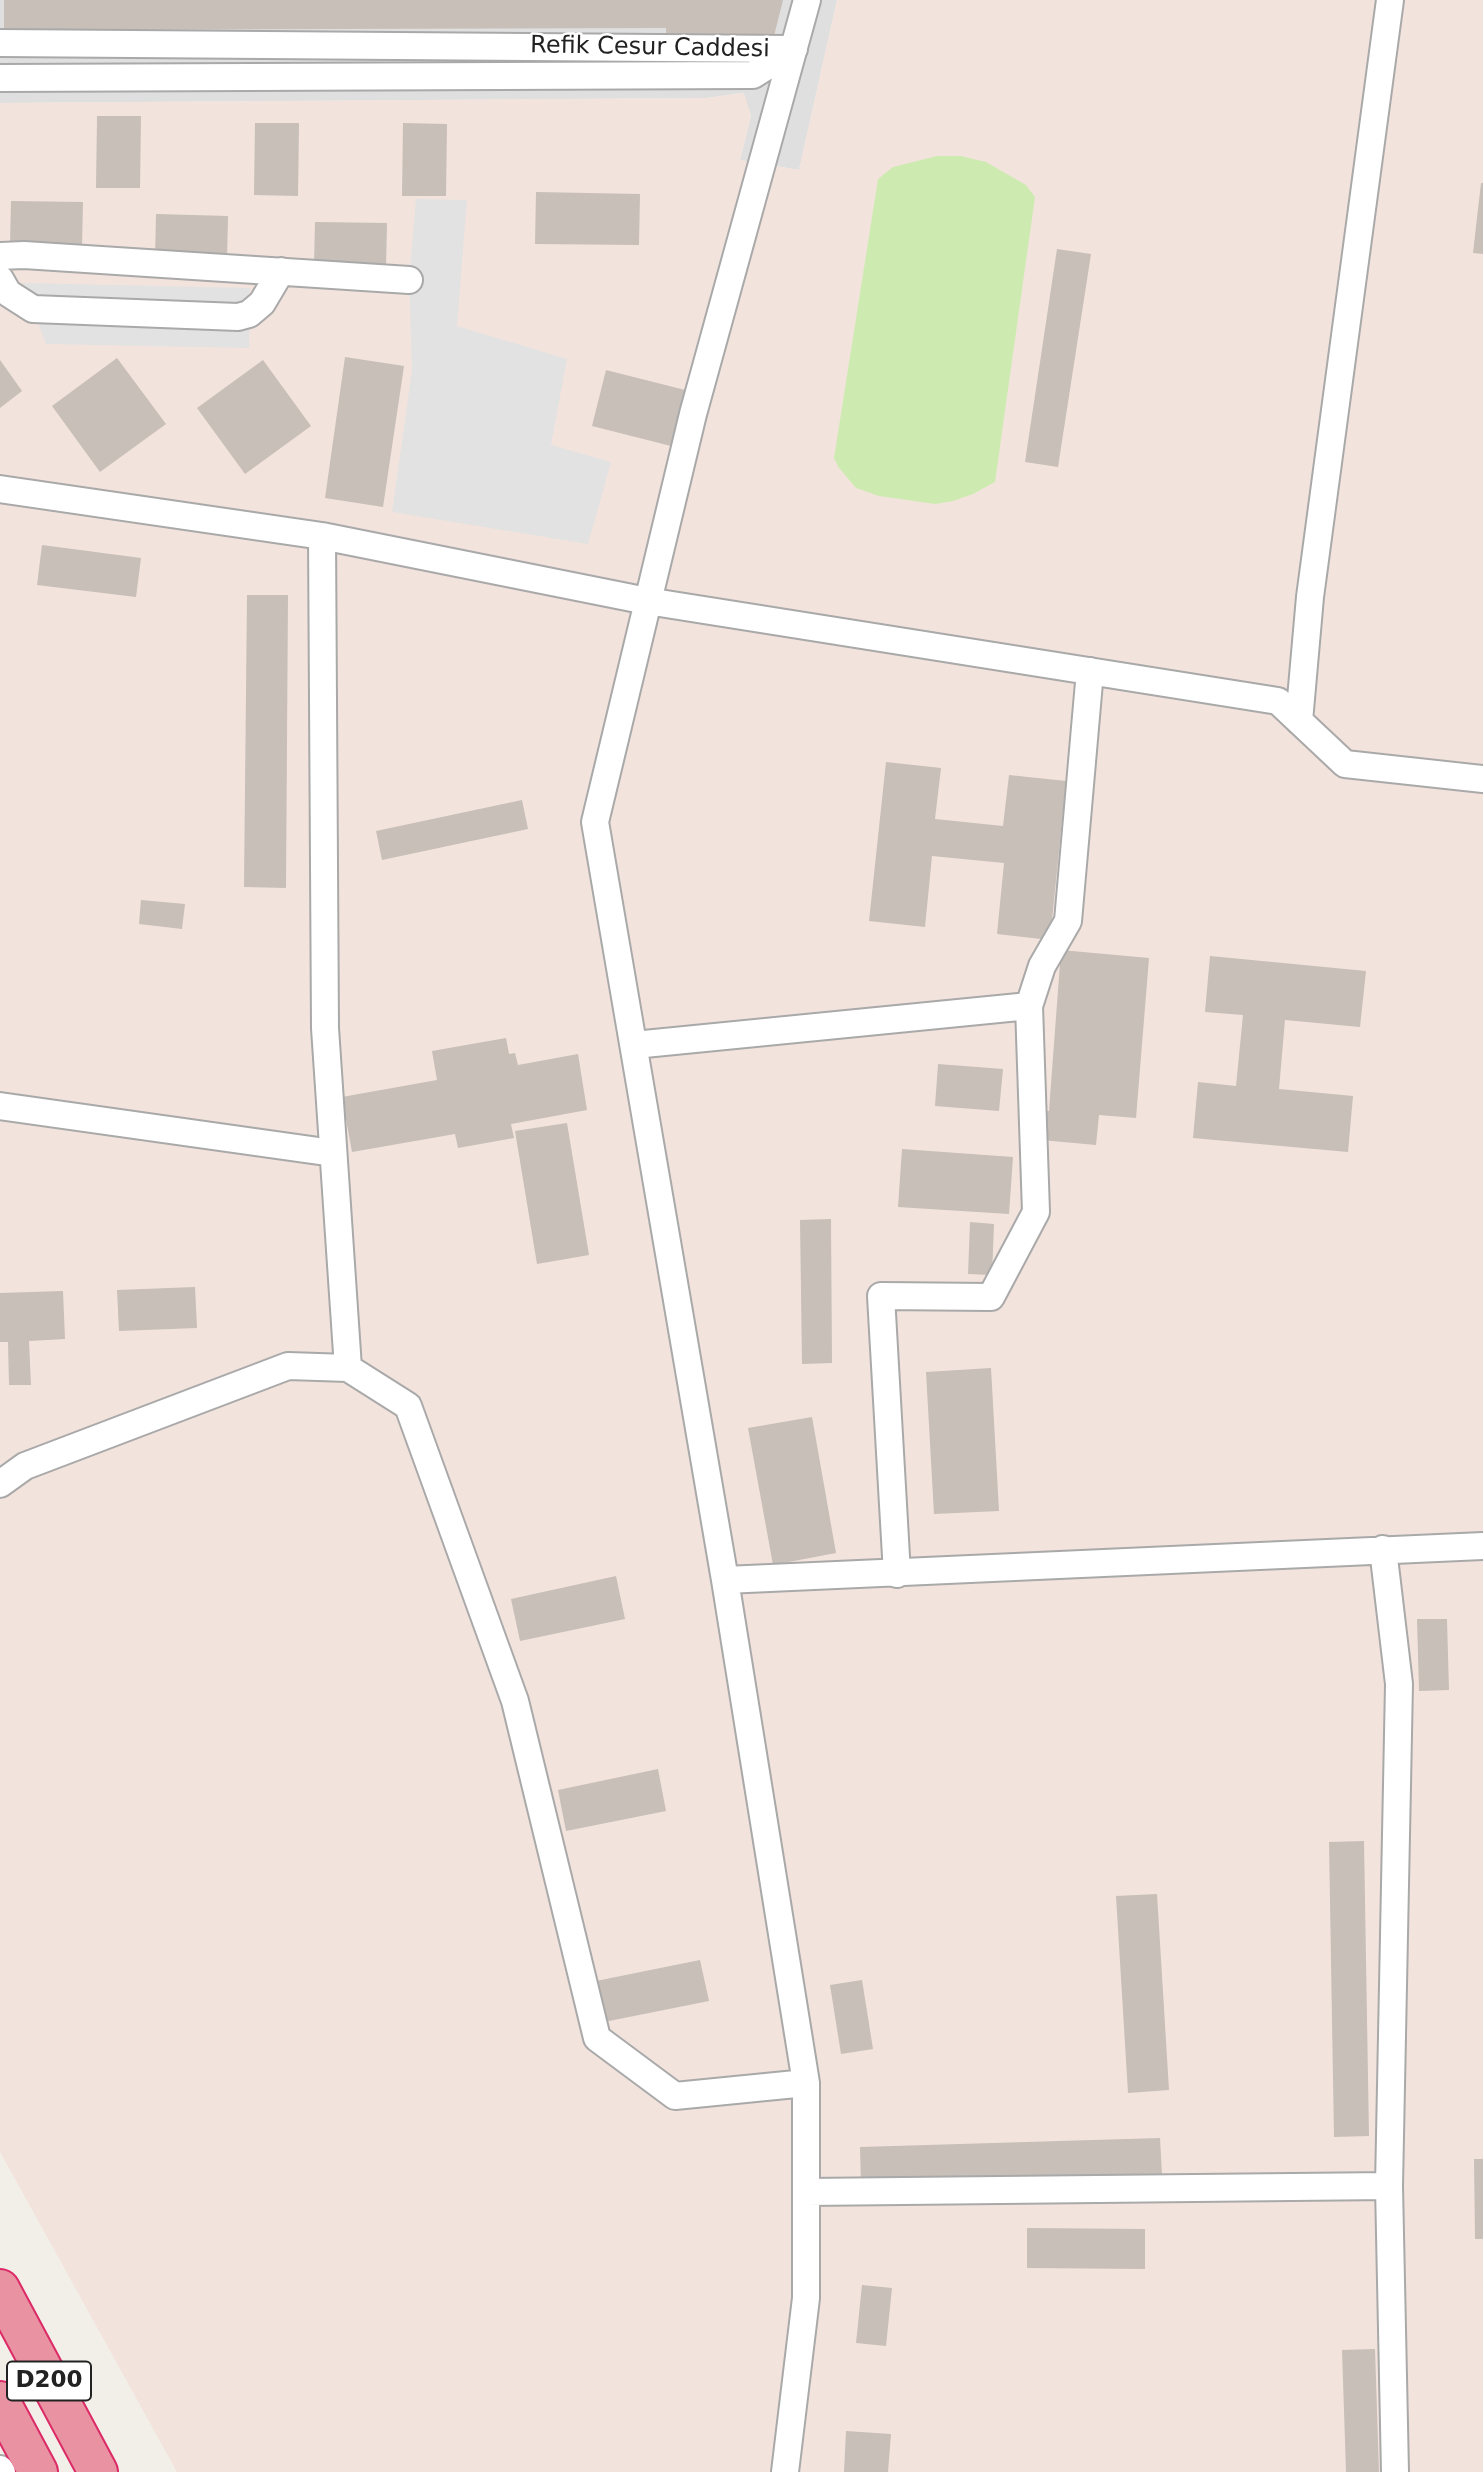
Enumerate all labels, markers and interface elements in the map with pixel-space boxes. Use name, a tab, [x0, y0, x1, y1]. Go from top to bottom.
street label: Refik Cesur Caddesi	[530, 32, 770, 64]
road number: D200	[7, 2362, 91, 2400]

